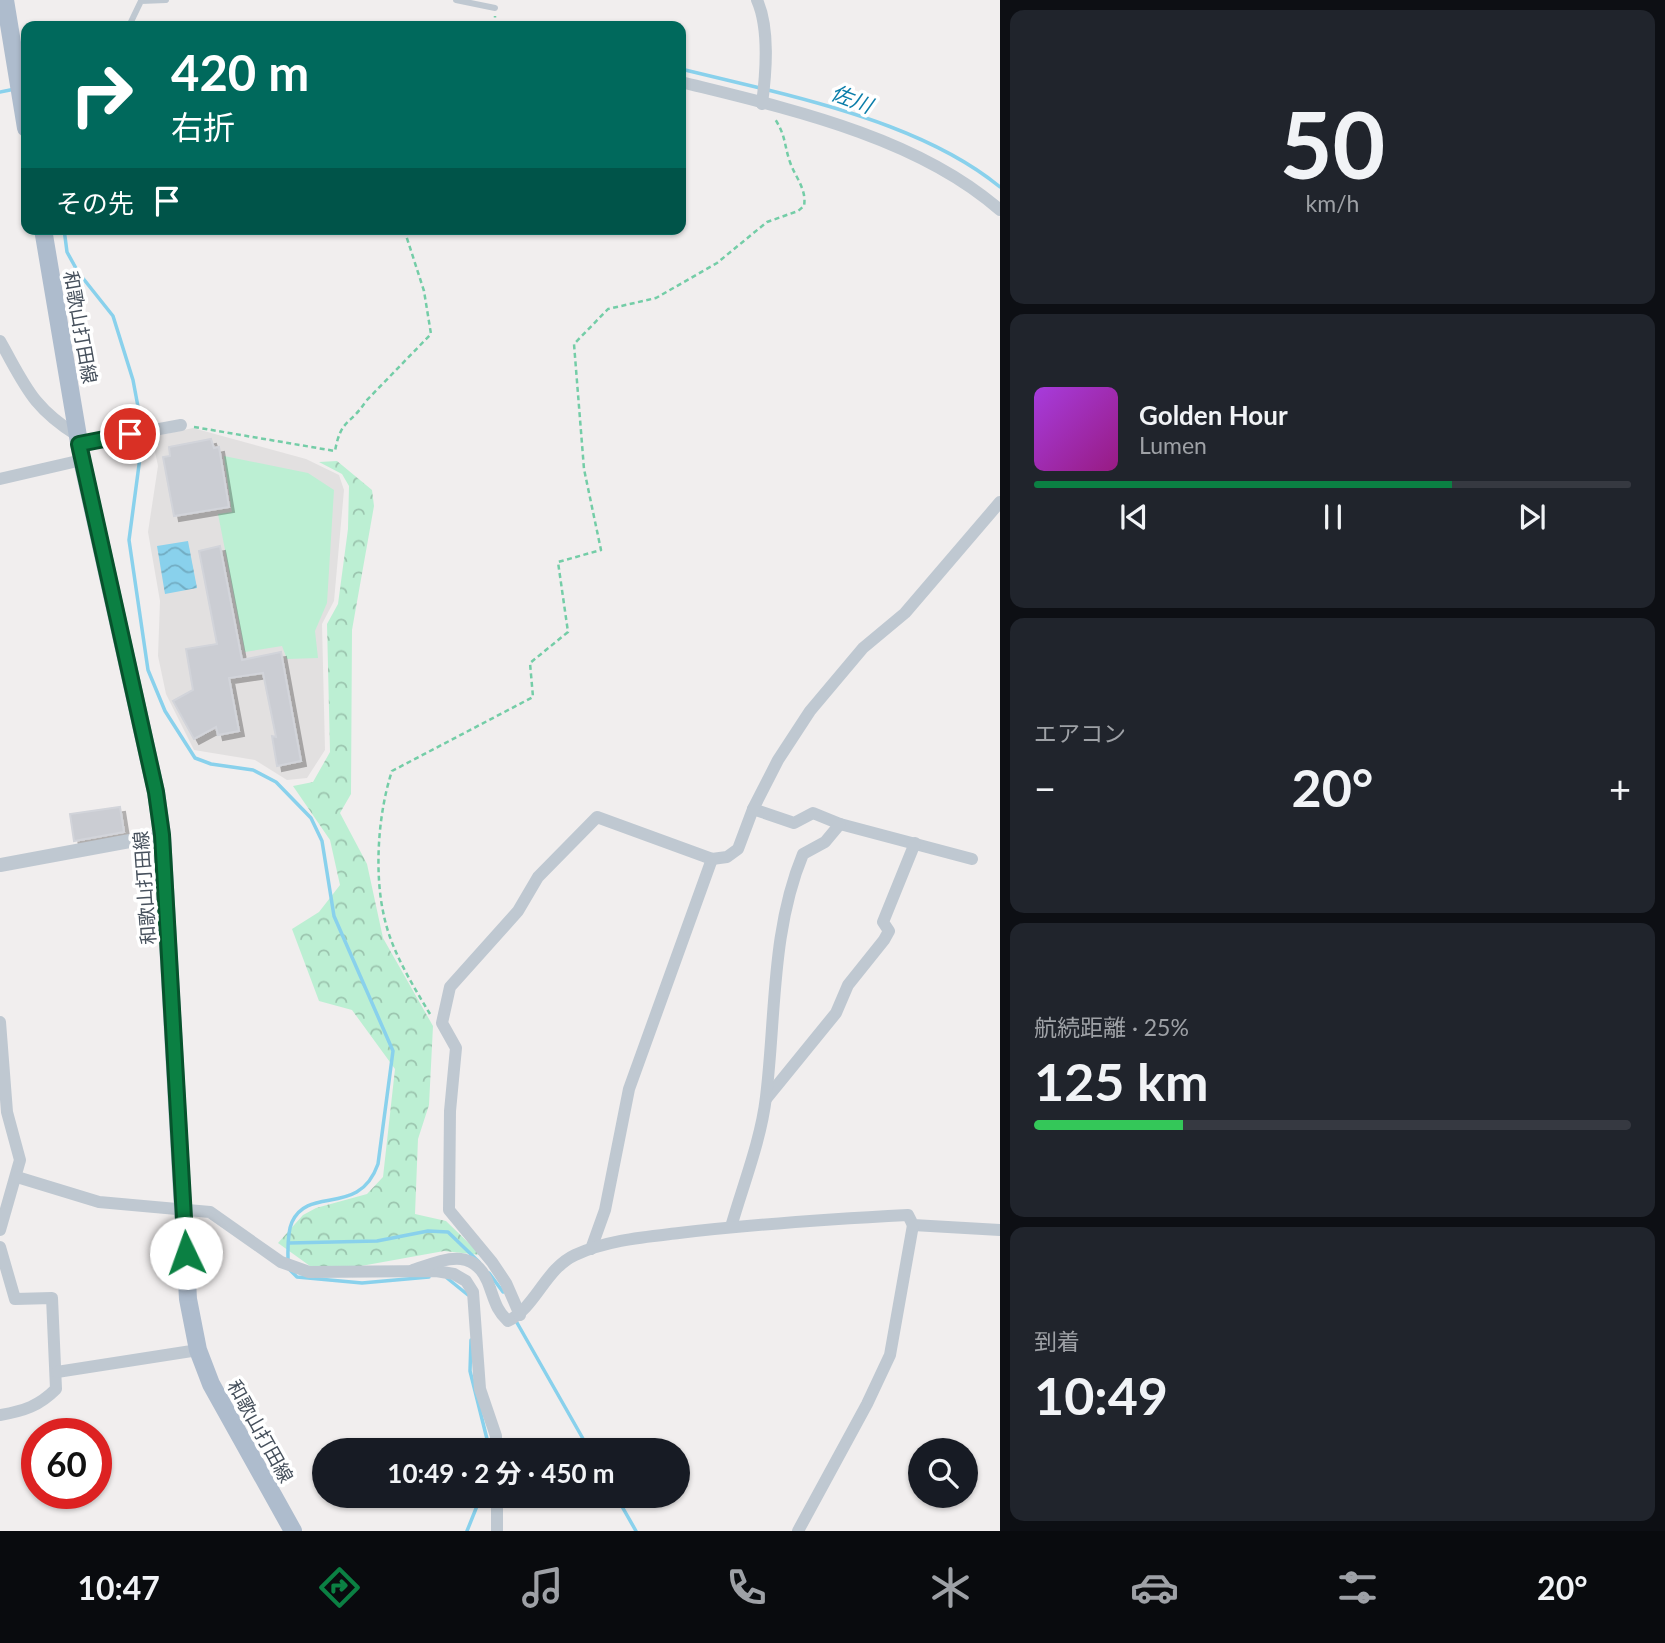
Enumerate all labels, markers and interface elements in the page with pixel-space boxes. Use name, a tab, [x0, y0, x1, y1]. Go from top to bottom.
text: 420 m	[171, 43, 309, 101]
icon: right	[56, 49, 147, 140]
water label: 佐川	[828, 79, 878, 118]
text: 50	[1280, 89, 1385, 198]
text: 右折	[171, 107, 235, 146]
icon: arrive	[148, 182, 186, 220]
text: その先	[56, 187, 134, 219]
text: km/h	[1306, 189, 1359, 217]
street label: 和歌山打田線	[60, 269, 102, 385]
text: Golden Hour	[1139, 399, 1288, 431]
pin	[100, 404, 160, 464]
icon: arrive	[111, 415, 149, 453]
text: Lumen	[1139, 431, 1207, 459]
icon: previous	[1115, 498, 1153, 536]
icon: pause	[1314, 498, 1352, 536]
icon: next	[1513, 498, 1551, 536]
text: エアコン	[1034, 719, 1126, 747]
text: 20°	[1292, 756, 1373, 818]
text: −	[1034, 765, 1056, 811]
text: +	[1609, 765, 1631, 811]
street label: 和歌山打田線	[129, 830, 159, 946]
text: 航続距離 · 25%	[1034, 1013, 1189, 1041]
text: 125 km	[1034, 1050, 1208, 1112]
position arrow	[149, 1216, 223, 1290]
text: 到着	[1034, 1327, 1080, 1355]
text: 10:49	[1034, 1364, 1168, 1426]
street label: 和歌山打田線	[223, 1376, 299, 1486]
speed limit sign: 60	[21, 1418, 112, 1509]
map controls	[908, 1438, 978, 1508]
button: search	[908, 1438, 978, 1508]
text: 10:49 · 2 分 · 450 m	[387, 1457, 615, 1489]
icon: directions	[315, 1563, 364, 1612]
icon: music	[518, 1563, 567, 1612]
icon: phone	[722, 1563, 771, 1612]
icon: climate	[926, 1563, 975, 1612]
icon: car	[1130, 1563, 1179, 1612]
icon: filters	[1333, 1563, 1382, 1612]
text: 10:47	[77, 1568, 160, 1607]
text: 20°	[1537, 1568, 1588, 1607]

